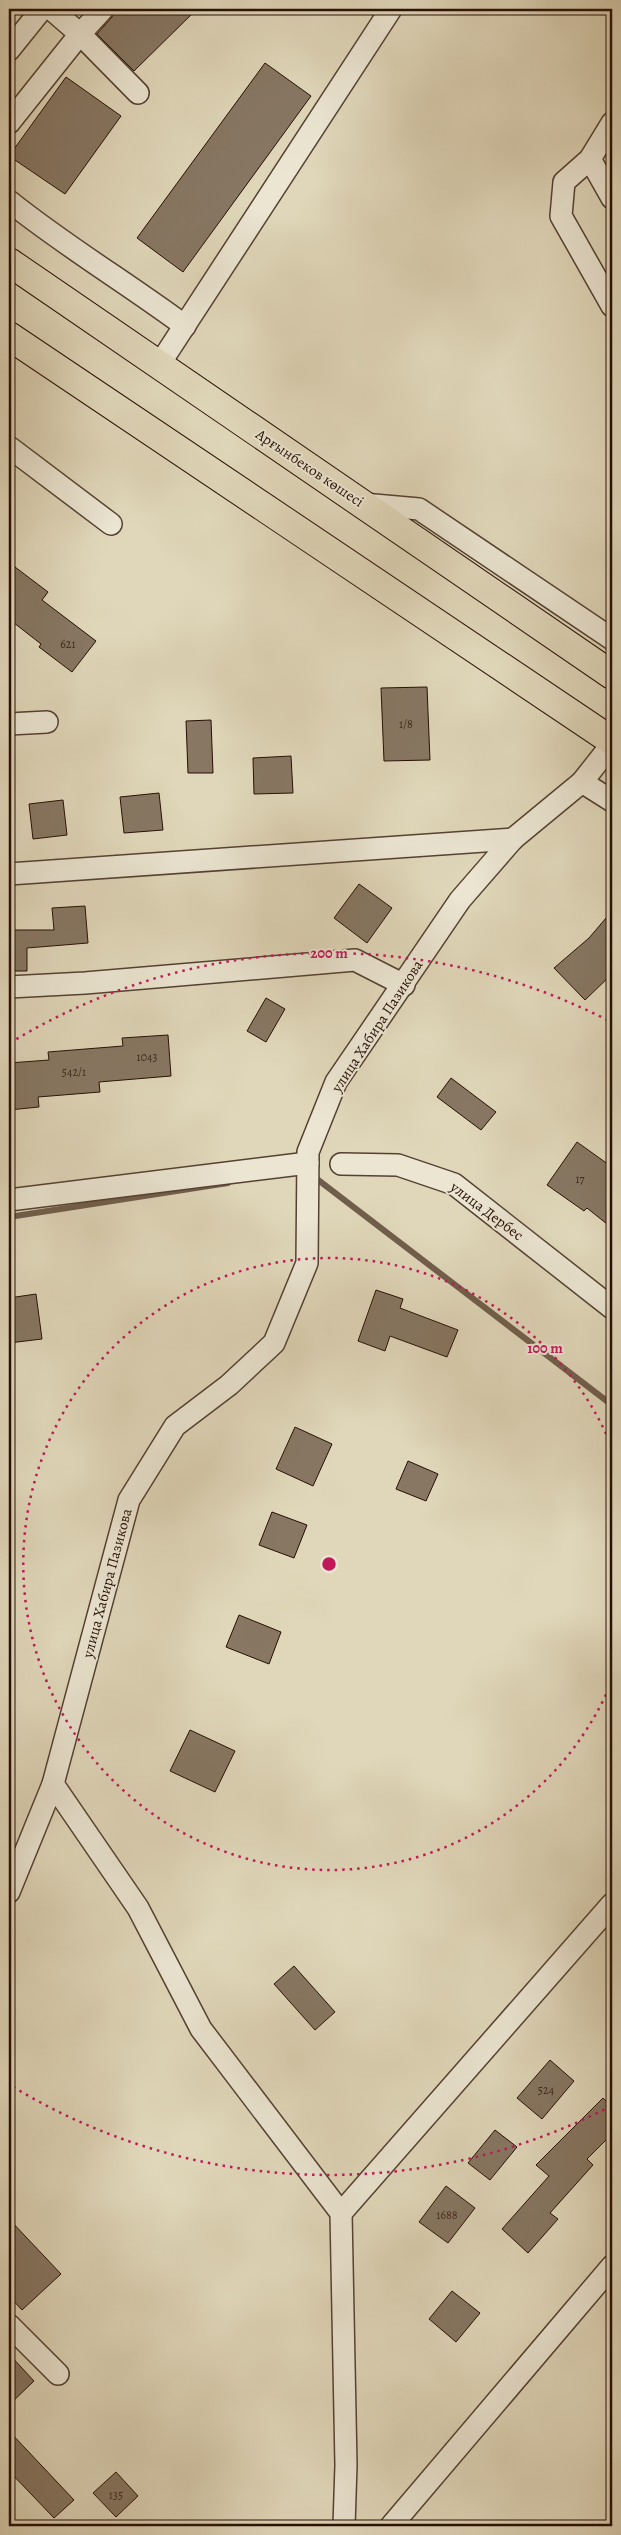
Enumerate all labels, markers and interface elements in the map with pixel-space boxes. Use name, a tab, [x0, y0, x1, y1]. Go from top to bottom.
street label: Арғынбеков көшесі	[251, 424, 368, 512]
house number: 621	[60, 636, 76, 652]
house number: 1/8	[399, 716, 413, 732]
text: 200 m	[310, 943, 348, 963]
street label: улица Хабира Пазикова	[326, 956, 427, 1097]
house number: 1043	[137, 1049, 157, 1065]
house number: 542/1	[62, 1064, 86, 1080]
house number: 17	[575, 1171, 586, 1187]
street label: улица Дербес	[446, 1176, 528, 1245]
text: 100 m	[527, 1338, 563, 1358]
street label: улица Хабира Пазикова	[77, 1506, 137, 1661]
centre of rings	[320, 1555, 338, 1573]
house number: 524	[538, 2082, 555, 2098]
house number: 1688	[436, 2207, 458, 2223]
house number: 135	[109, 2487, 123, 2503]

